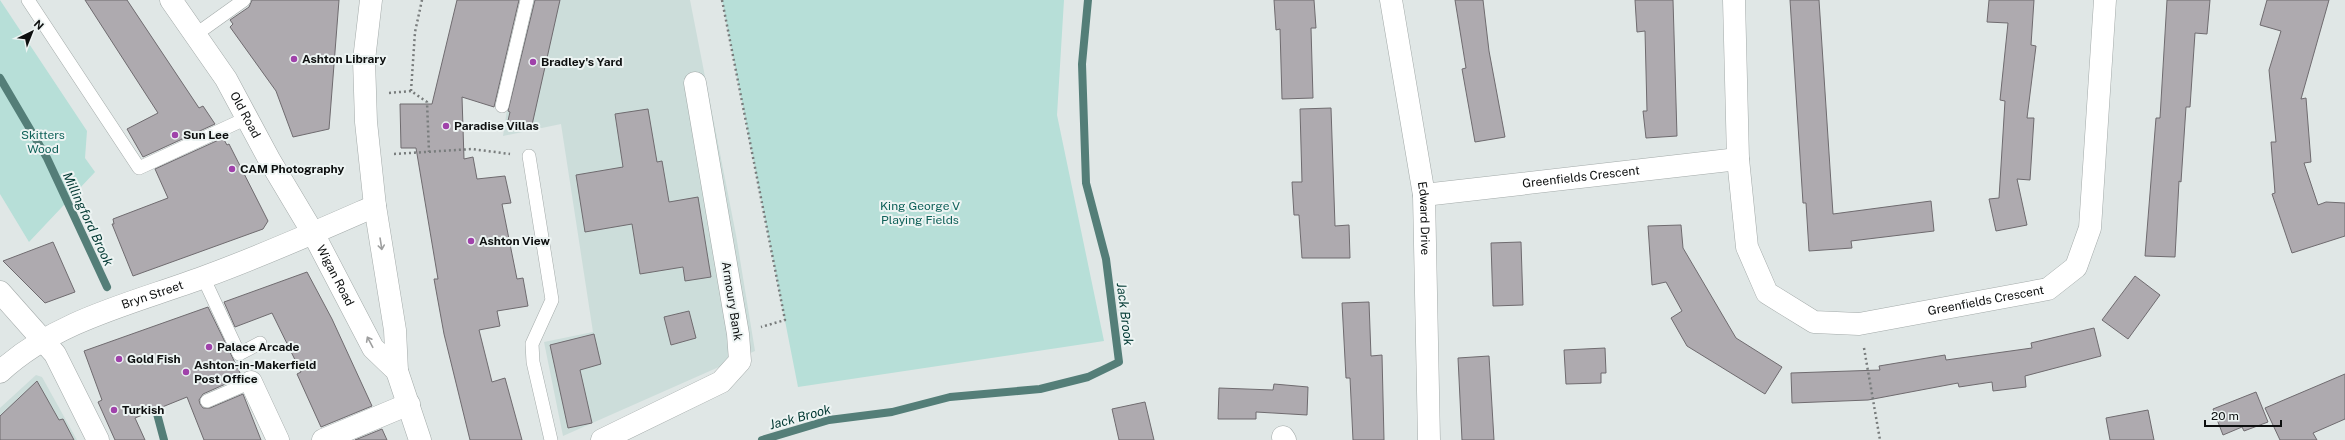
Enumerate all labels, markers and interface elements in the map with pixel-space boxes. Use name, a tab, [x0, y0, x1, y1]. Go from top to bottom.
north arrow	[12, 12, 52, 52]
text: N	[32, 17, 46, 32]
place label: Ashton Library	[302, 52, 386, 66]
marker: Ashton Library	[289, 54, 299, 64]
place label: Bradley's Yard	[541, 55, 623, 69]
marker: Bradley's Yard	[528, 57, 538, 67]
street label: Old Road	[227, 89, 263, 141]
place label: Paradise Villas	[454, 119, 539, 133]
marker: Paradise Villas	[441, 121, 451, 131]
park label: Skitters Wood	[21, 128, 65, 156]
place label: Sun Lee	[183, 128, 229, 142]
marker: Sun Lee	[170, 130, 180, 140]
place label: CAM Photography	[240, 162, 344, 176]
street label: Greenfields Crescent	[1522, 163, 1641, 191]
marker: CAM Photography	[227, 164, 237, 174]
water label: Millingford Brook	[60, 170, 116, 268]
street label: Edward Drive	[1415, 180, 1432, 255]
park label: King George V Playing Fields	[880, 199, 960, 227]
place label: Ashton View	[479, 234, 550, 248]
marker: Ashton View	[466, 236, 476, 246]
one-way arrow	[377, 237, 385, 250]
street label: Wigan Road	[314, 243, 357, 308]
street label: Armoury Bank	[719, 260, 745, 342]
street label: Bryn Street	[120, 278, 185, 312]
water label: Jack Brook	[1114, 282, 1136, 346]
street label: Greenfields Crescent	[1927, 283, 2046, 318]
one-way arrow	[366, 336, 374, 348]
place label: Palace Arcade	[217, 340, 300, 354]
marker: Palace Arcade	[204, 342, 214, 352]
place label: Gold Fish	[127, 352, 181, 366]
marker: Gold Fish	[114, 354, 124, 364]
place label: Ashton-in-Makerfield Post Office	[194, 358, 316, 386]
marker: Ashton-in-Makerfield Post Office	[181, 367, 191, 377]
water label: Jack Brook	[768, 402, 832, 432]
scale bar	[2205, 402, 2281, 428]
place label: Turkish	[122, 403, 164, 417]
marker: Turkish	[109, 405, 119, 415]
text: 20 m	[2211, 409, 2239, 423]

